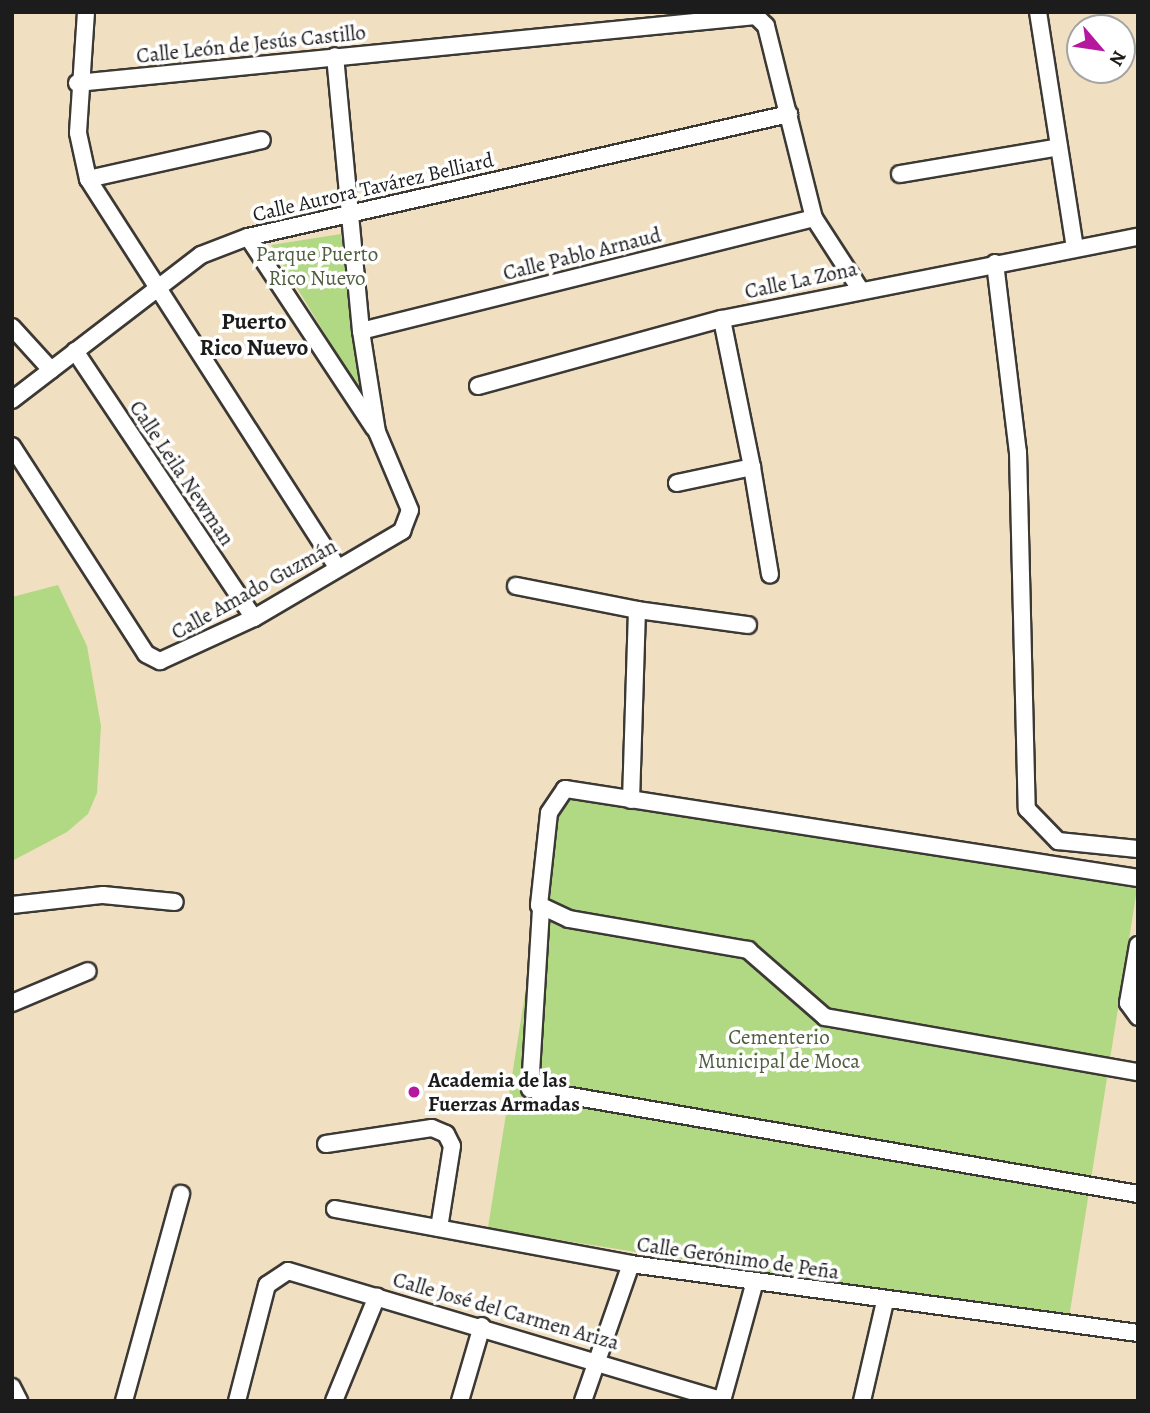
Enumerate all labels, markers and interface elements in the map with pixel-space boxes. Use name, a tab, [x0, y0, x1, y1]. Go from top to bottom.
north arrow	[1066, 14, 1136, 84]
street label: Calle León de Jesús Castillo	[135, 19, 367, 69]
text: N	[1103, 46, 1132, 71]
street label: Calle Aurora Tavárez Belliard	[250, 147, 496, 227]
street label: Calle Pablo Arnaud	[500, 222, 664, 286]
park label: Parque Puerto Rico Nuevo	[256, 241, 378, 291]
street label: Calle La Zona	[742, 256, 860, 304]
district label: Puerto Rico Nuevo	[200, 308, 308, 362]
street label: Calle Leila Newman	[124, 396, 240, 550]
street label: Calle Amado Guzmán	[167, 533, 341, 645]
park label: Cementerio Municipal de Moca	[698, 1024, 860, 1074]
place label: Academia de las Fuerzas Armadas	[428, 1067, 580, 1117]
marker: Academia de las Fuerzas Armadas	[406, 1084, 422, 1100]
street label: Calle Gerónimo de Peña	[635, 1231, 841, 1285]
street label: Calle José del Carmen Ariza	[390, 1267, 622, 1355]

